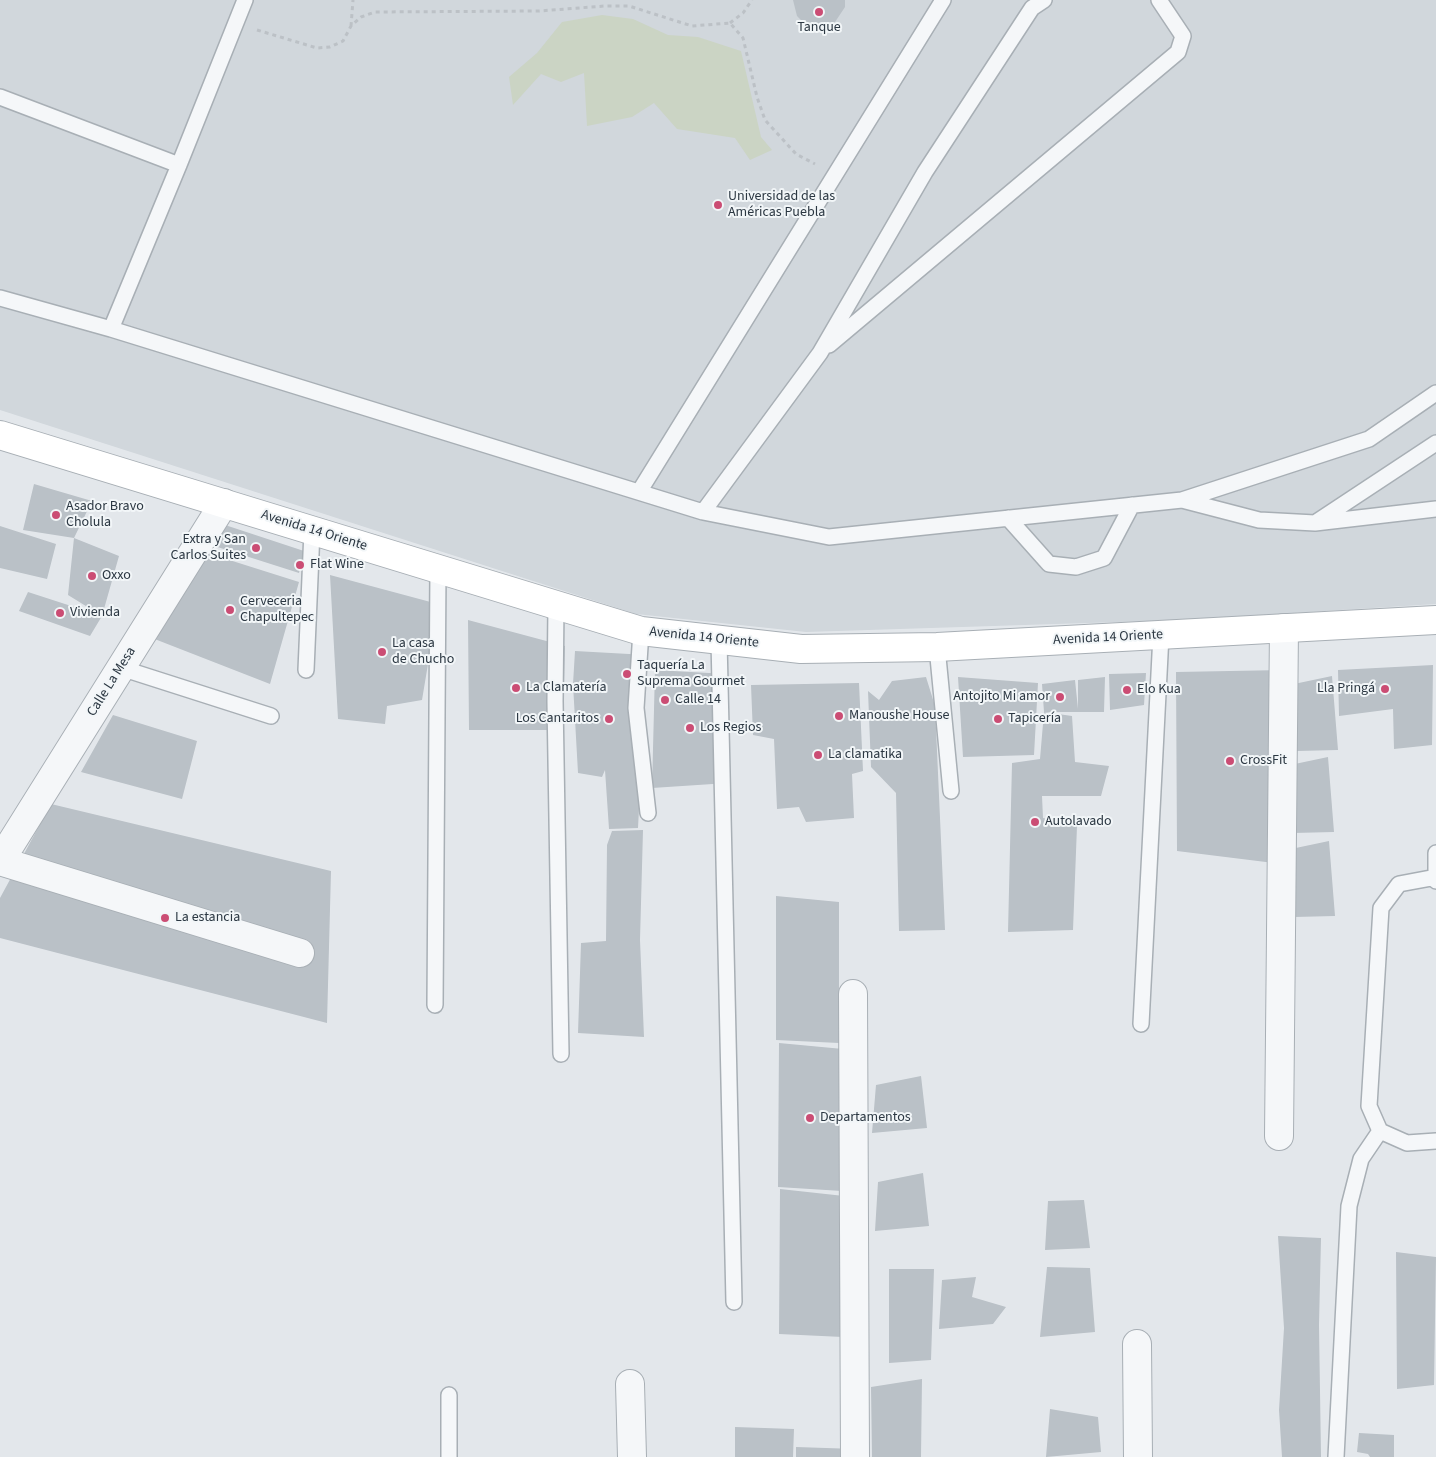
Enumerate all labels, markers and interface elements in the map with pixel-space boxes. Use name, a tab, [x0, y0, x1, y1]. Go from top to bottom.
marker: Tanque	[813, 6, 825, 18]
place label: Tanque	[797, 20, 841, 36]
place label: Universidad de las Américas Puebla	[728, 189, 835, 222]
marker: Universidad de las Américas Puebla	[712, 199, 724, 211]
place label: Asador Bravo Cholula	[66, 499, 144, 532]
street label: Avenida 14 Oriente	[259, 507, 369, 555]
marker: Asador Bravo Cholula	[50, 509, 62, 521]
place label: Extra y San Carlos Suites	[170, 532, 246, 564]
marker: Extra y San Carlos Suites	[250, 542, 262, 554]
place label: Flat Wine	[310, 557, 364, 573]
marker: Flat Wine	[294, 559, 306, 571]
place label: Oxxo	[102, 568, 131, 584]
marker: Oxxo	[86, 570, 98, 582]
place label: Cerveceria Chapultepec	[240, 594, 314, 626]
marker: Cerveceria Chapultepec	[224, 604, 236, 616]
place label: Vivienda	[70, 605, 120, 621]
marker: Vivienda	[54, 607, 66, 619]
street label: Avenida 14 Oriente	[648, 624, 760, 652]
street label: Avenida 14 Oriente	[1053, 627, 1163, 649]
place label: La casa de Chucho	[392, 636, 454, 669]
street label: Calle La Mesa	[84, 644, 140, 720]
marker: La casa de Chucho	[376, 646, 388, 658]
place label: Taquería La Suprema Gourmet	[637, 658, 745, 690]
marker: Taquería La Suprema Gourmet	[621, 668, 633, 680]
place label: La Clamatería	[526, 680, 607, 696]
place label: Lla Pringá	[1317, 681, 1375, 697]
marker: La Clamatería	[510, 682, 522, 694]
place label: Elo Kua	[1137, 682, 1181, 698]
marker: Lla Pringá	[1379, 683, 1391, 695]
marker: Elo Kua	[1121, 684, 1133, 696]
place label: Antojito Mi amor	[953, 689, 1050, 705]
marker: Antojito Mi amor	[1054, 691, 1066, 703]
place label: Calle 14	[675, 692, 721, 708]
marker: Calle 14	[659, 694, 671, 706]
place label: Manoushe House	[849, 708, 949, 724]
marker: Manoushe House	[833, 710, 845, 722]
place label: Los Cantaritos	[516, 711, 599, 727]
place label: Tapicería	[1008, 711, 1061, 727]
marker: Los Cantaritos	[603, 713, 615, 725]
marker: Tapicería	[992, 713, 1004, 725]
place label: Los Regios	[700, 720, 761, 736]
marker: Los Regios	[684, 722, 696, 734]
place label: La clamatika	[828, 747, 902, 763]
marker: La clamatika	[812, 749, 824, 761]
place label: CrossFit	[1240, 753, 1287, 769]
marker: CrossFit	[1224, 755, 1236, 767]
place label: Autolavado	[1045, 814, 1112, 830]
marker: Autolavado	[1029, 816, 1041, 828]
place label: La estancia	[175, 910, 240, 926]
marker: La estancia	[159, 912, 171, 924]
place label: Departamentos	[820, 1110, 911, 1126]
marker: Departamentos	[804, 1112, 816, 1124]

